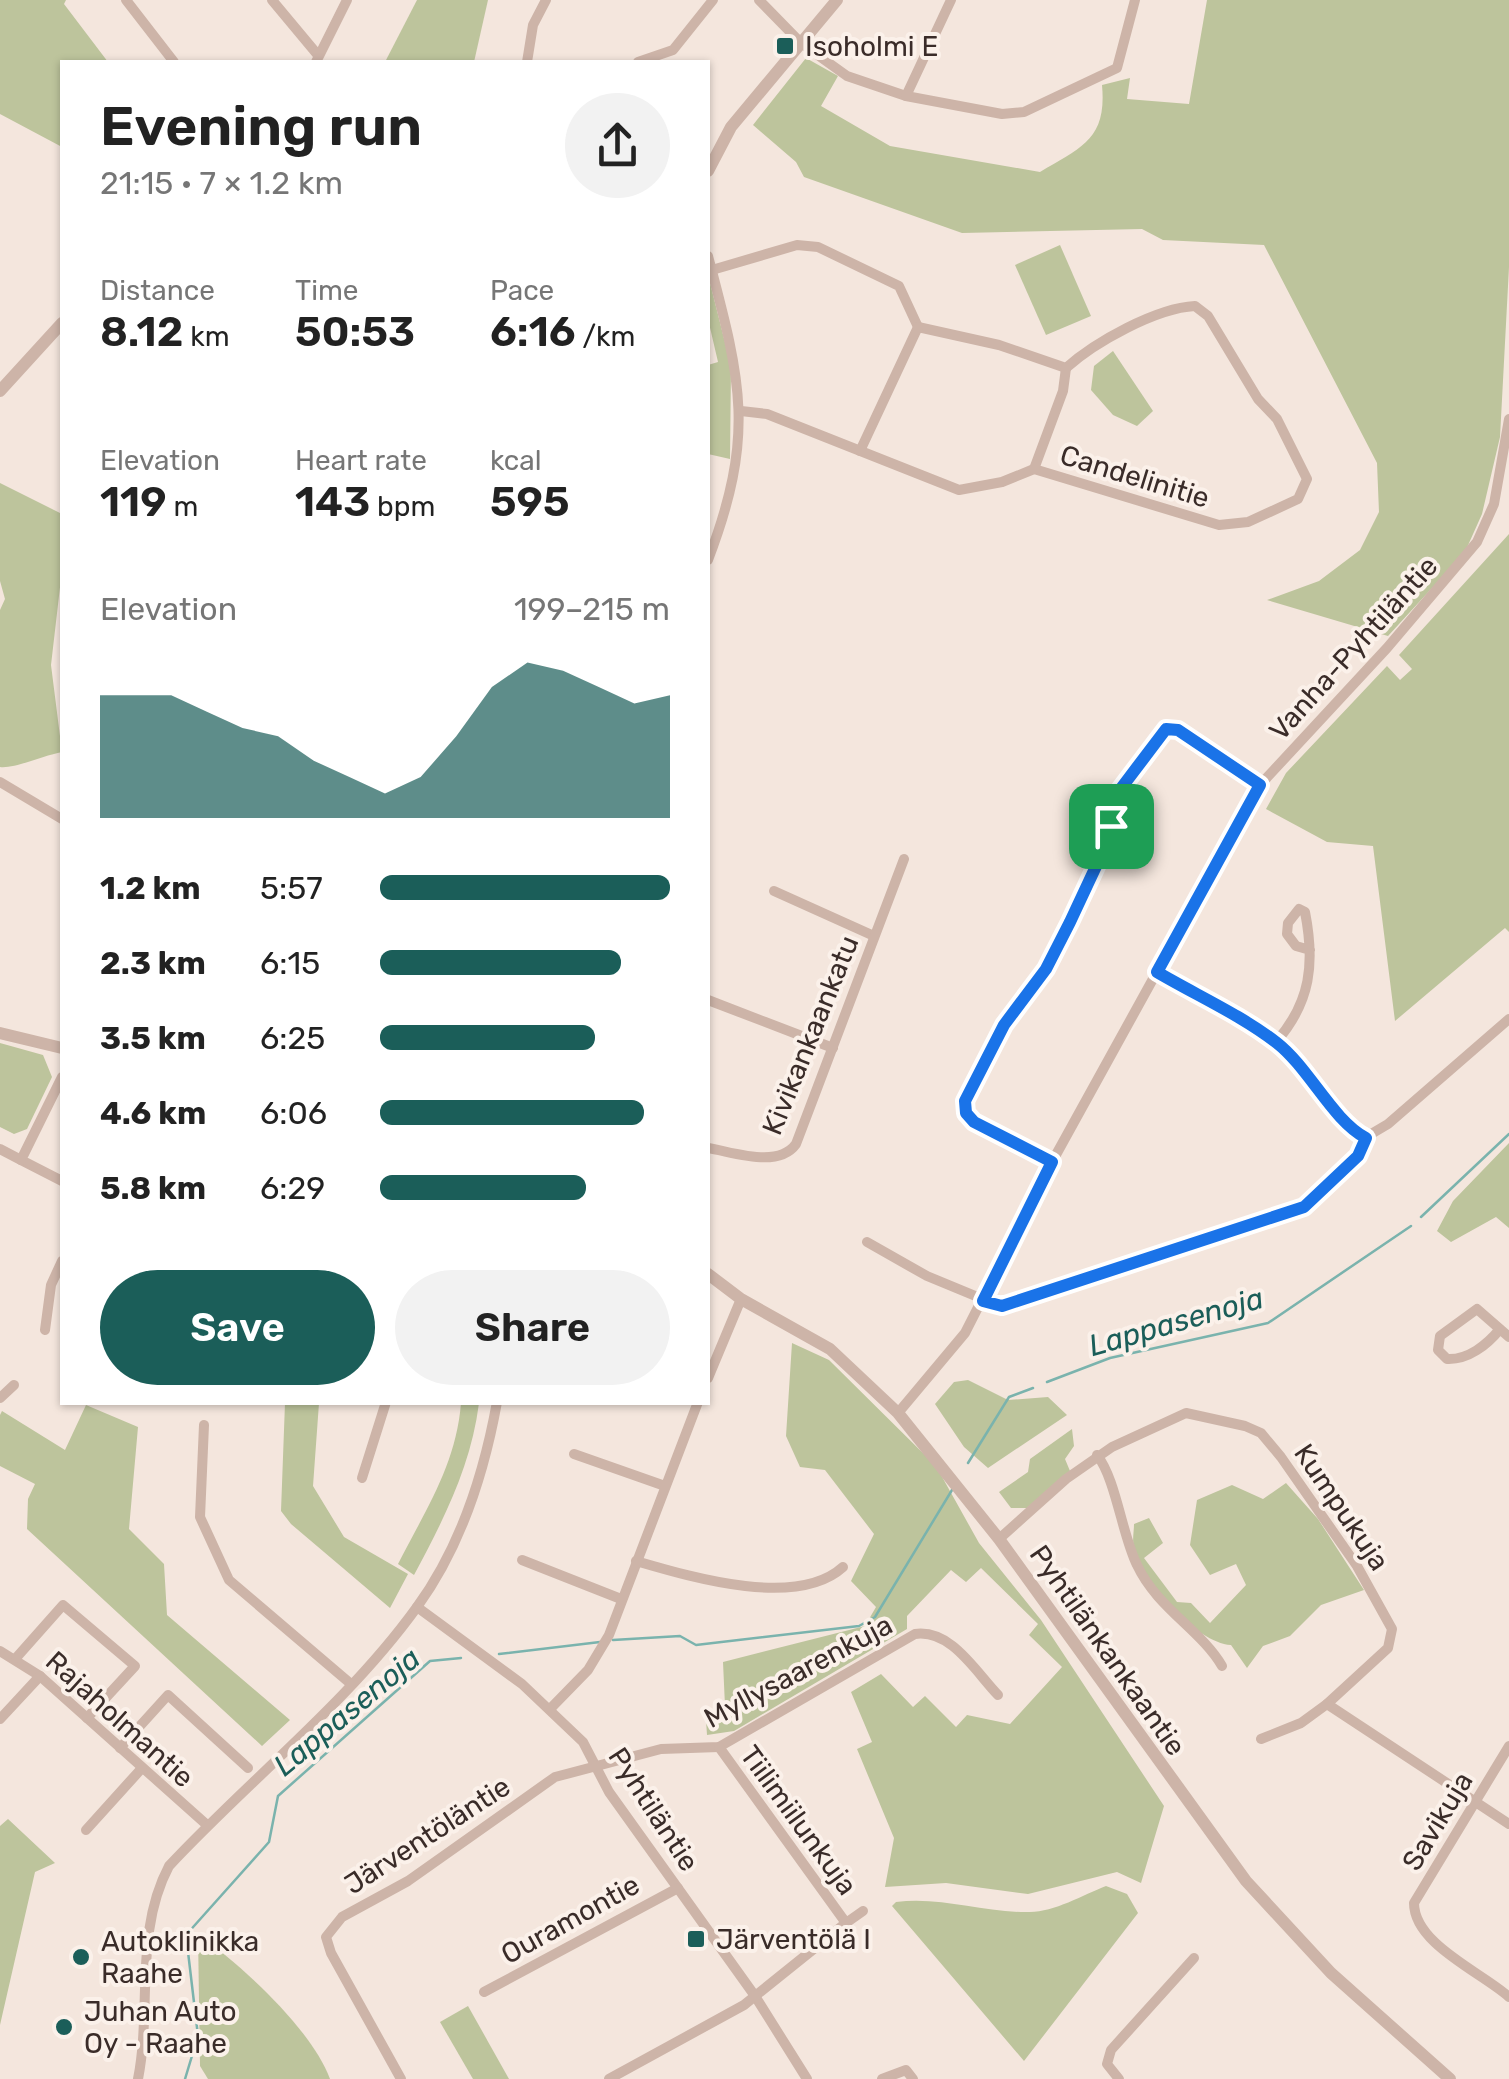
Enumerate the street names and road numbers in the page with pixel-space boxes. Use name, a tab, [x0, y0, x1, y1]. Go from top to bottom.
street label: Candelinitie	[1056, 438, 1213, 515]
street label: Vanha-Pyhtiläntie	[1262, 550, 1444, 747]
street label: Kivikankaankatu	[755, 931, 865, 1140]
street label: Kumpukuja	[1287, 1438, 1396, 1577]
street label: Pyhtilänkankaantie	[1023, 1539, 1193, 1762]
street label: Myllysaarenkuja	[698, 1608, 898, 1735]
street label: Rajaholmantie	[39, 1645, 200, 1794]
street label: Tiilimiilunkuja	[733, 1739, 864, 1901]
street label: Pyhtiläntie	[601, 1741, 706, 1877]
street label: Savikuja	[1395, 1766, 1480, 1876]
street label: Järventöläntie	[338, 1770, 516, 1901]
street label: Ouramontie	[495, 1868, 645, 1971]

